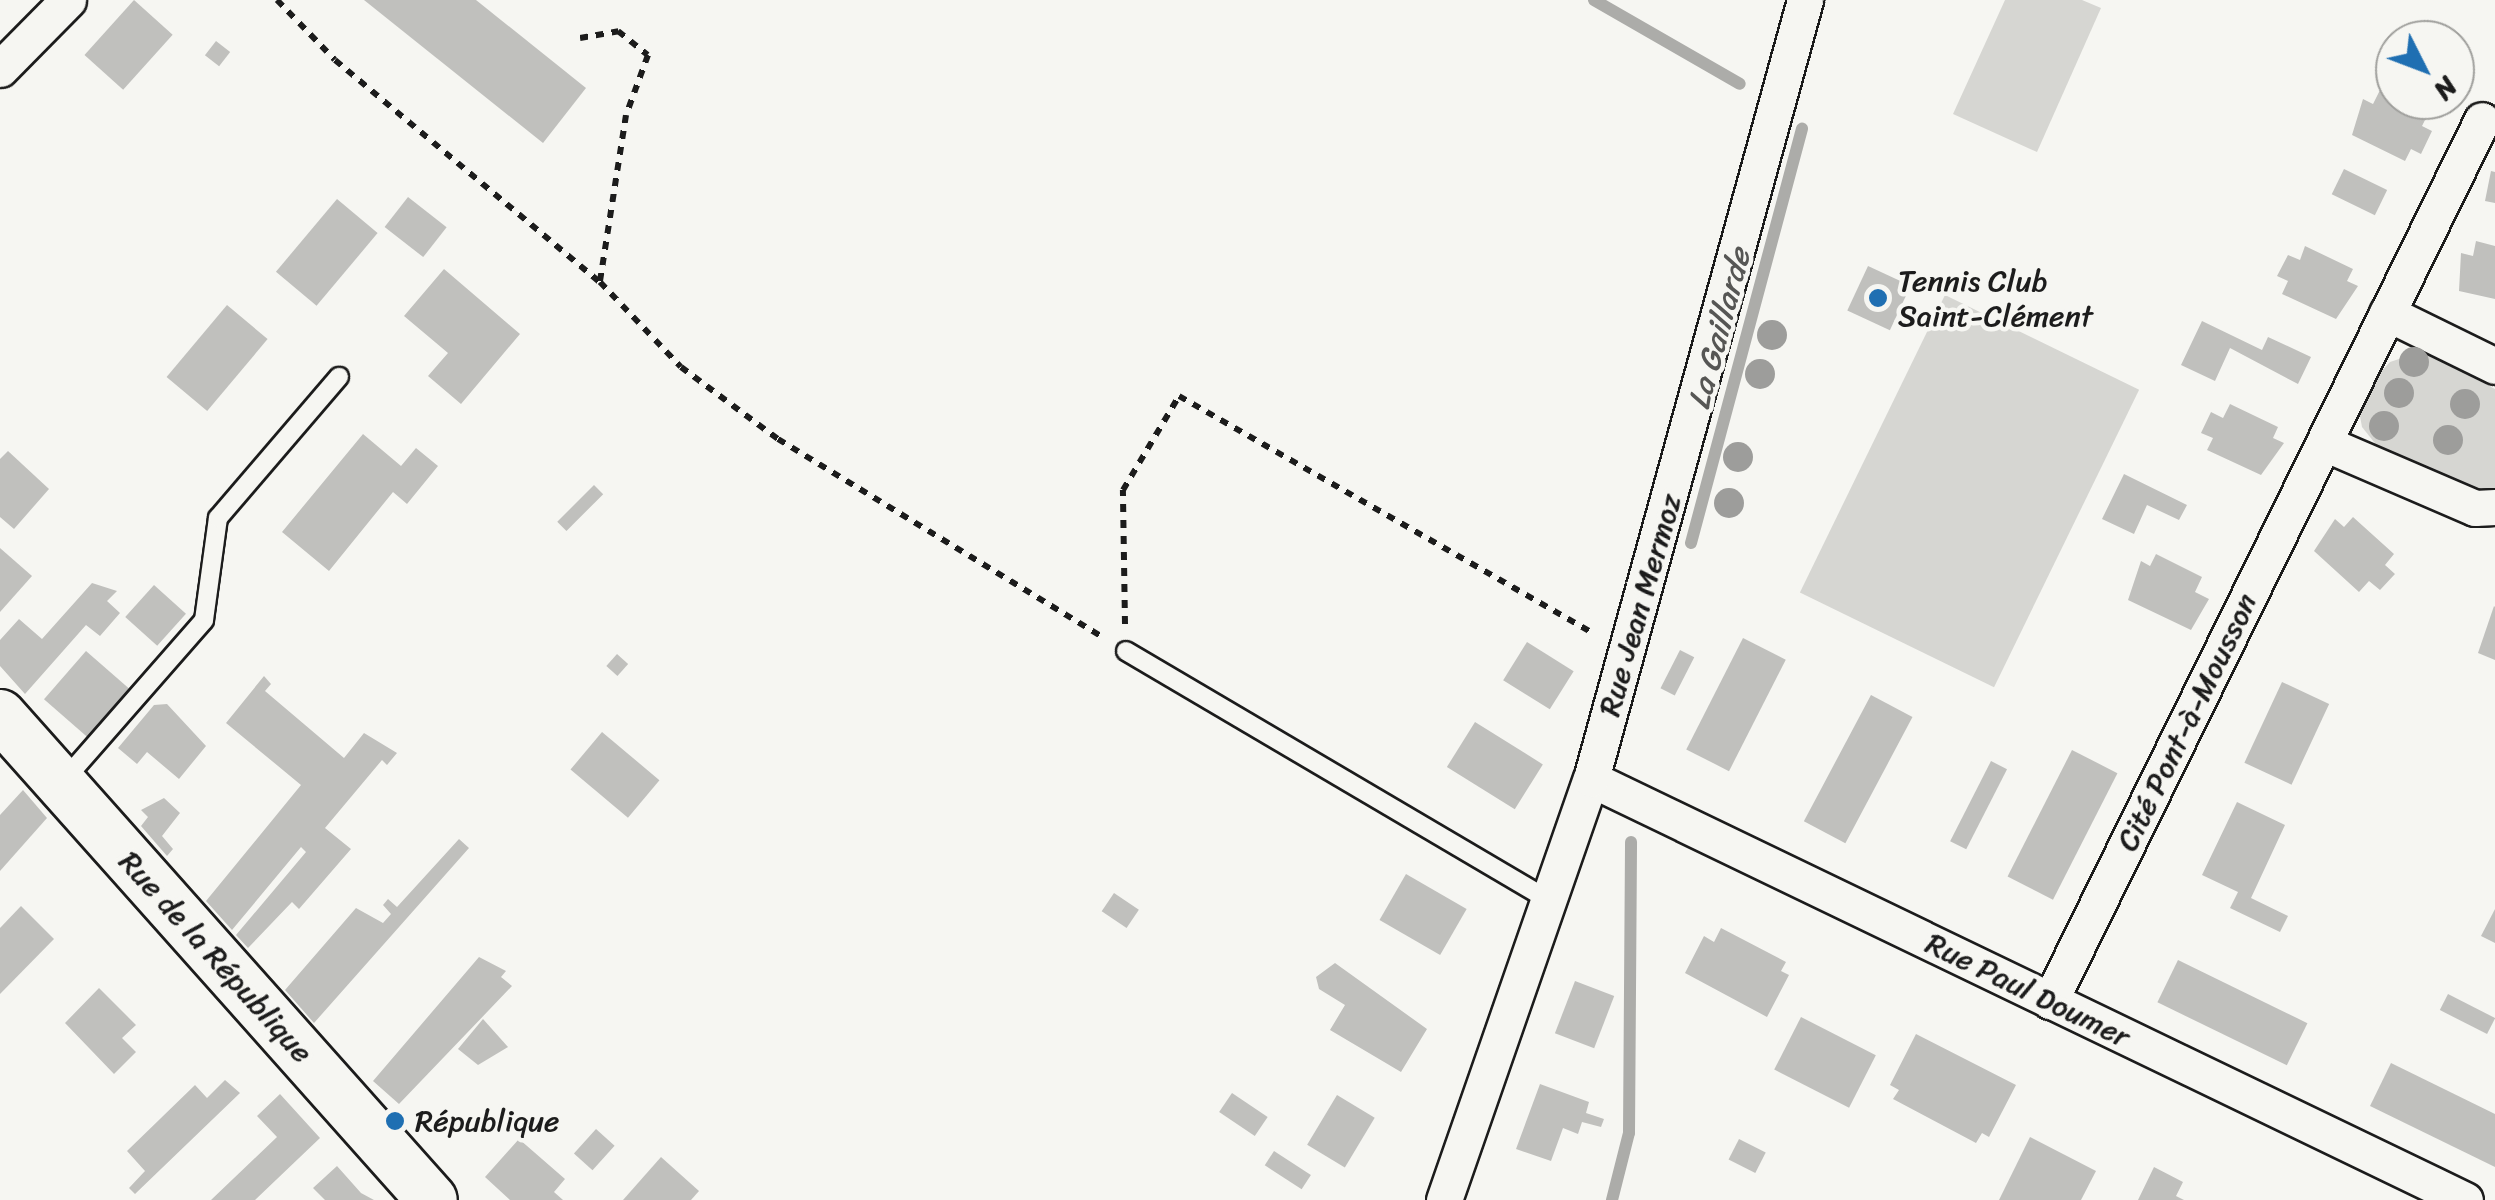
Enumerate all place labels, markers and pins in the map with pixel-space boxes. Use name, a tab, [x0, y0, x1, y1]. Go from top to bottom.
place label: Tennis Club Saint-Clément	[1898, 263, 2093, 334]
marker: Tennis Club Saint-Clément	[1867, 287, 1889, 309]
place label: République	[415, 1103, 560, 1139]
marker: République	[384, 1110, 406, 1132]

